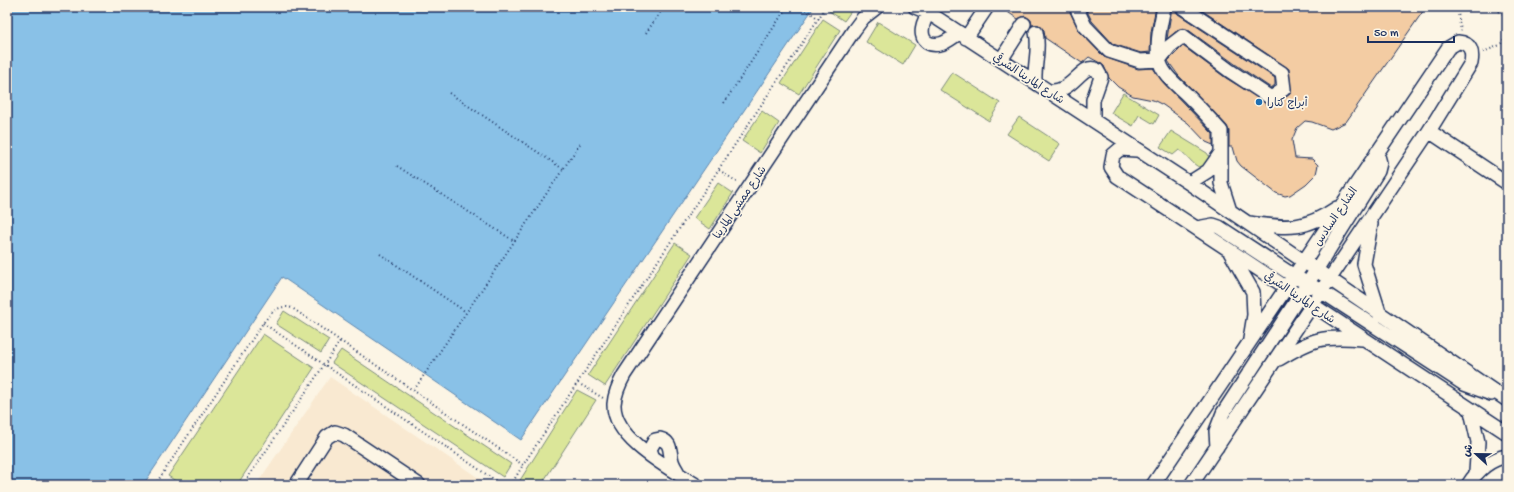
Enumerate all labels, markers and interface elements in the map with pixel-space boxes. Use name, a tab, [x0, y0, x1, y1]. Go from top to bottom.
scale bar	[1368, 18, 1454, 44]
text: 50 m	[1374, 27, 1399, 41]
street label: شارع المارينا الشرقي	[989, 50, 1067, 108]
place label: أبراج كتارا	[1267, 96, 1308, 110]
marker: أبراج كتارا	[1254, 97, 1264, 107]
street label: شارع ممشي المارينا	[711, 164, 772, 243]
street label: الشارع السادس	[1312, 185, 1362, 249]
street label: شارع المارينا الشرقي	[1261, 268, 1338, 328]
north arrow	[1456, 434, 1496, 474]
text: ش	[1461, 443, 1476, 459]

